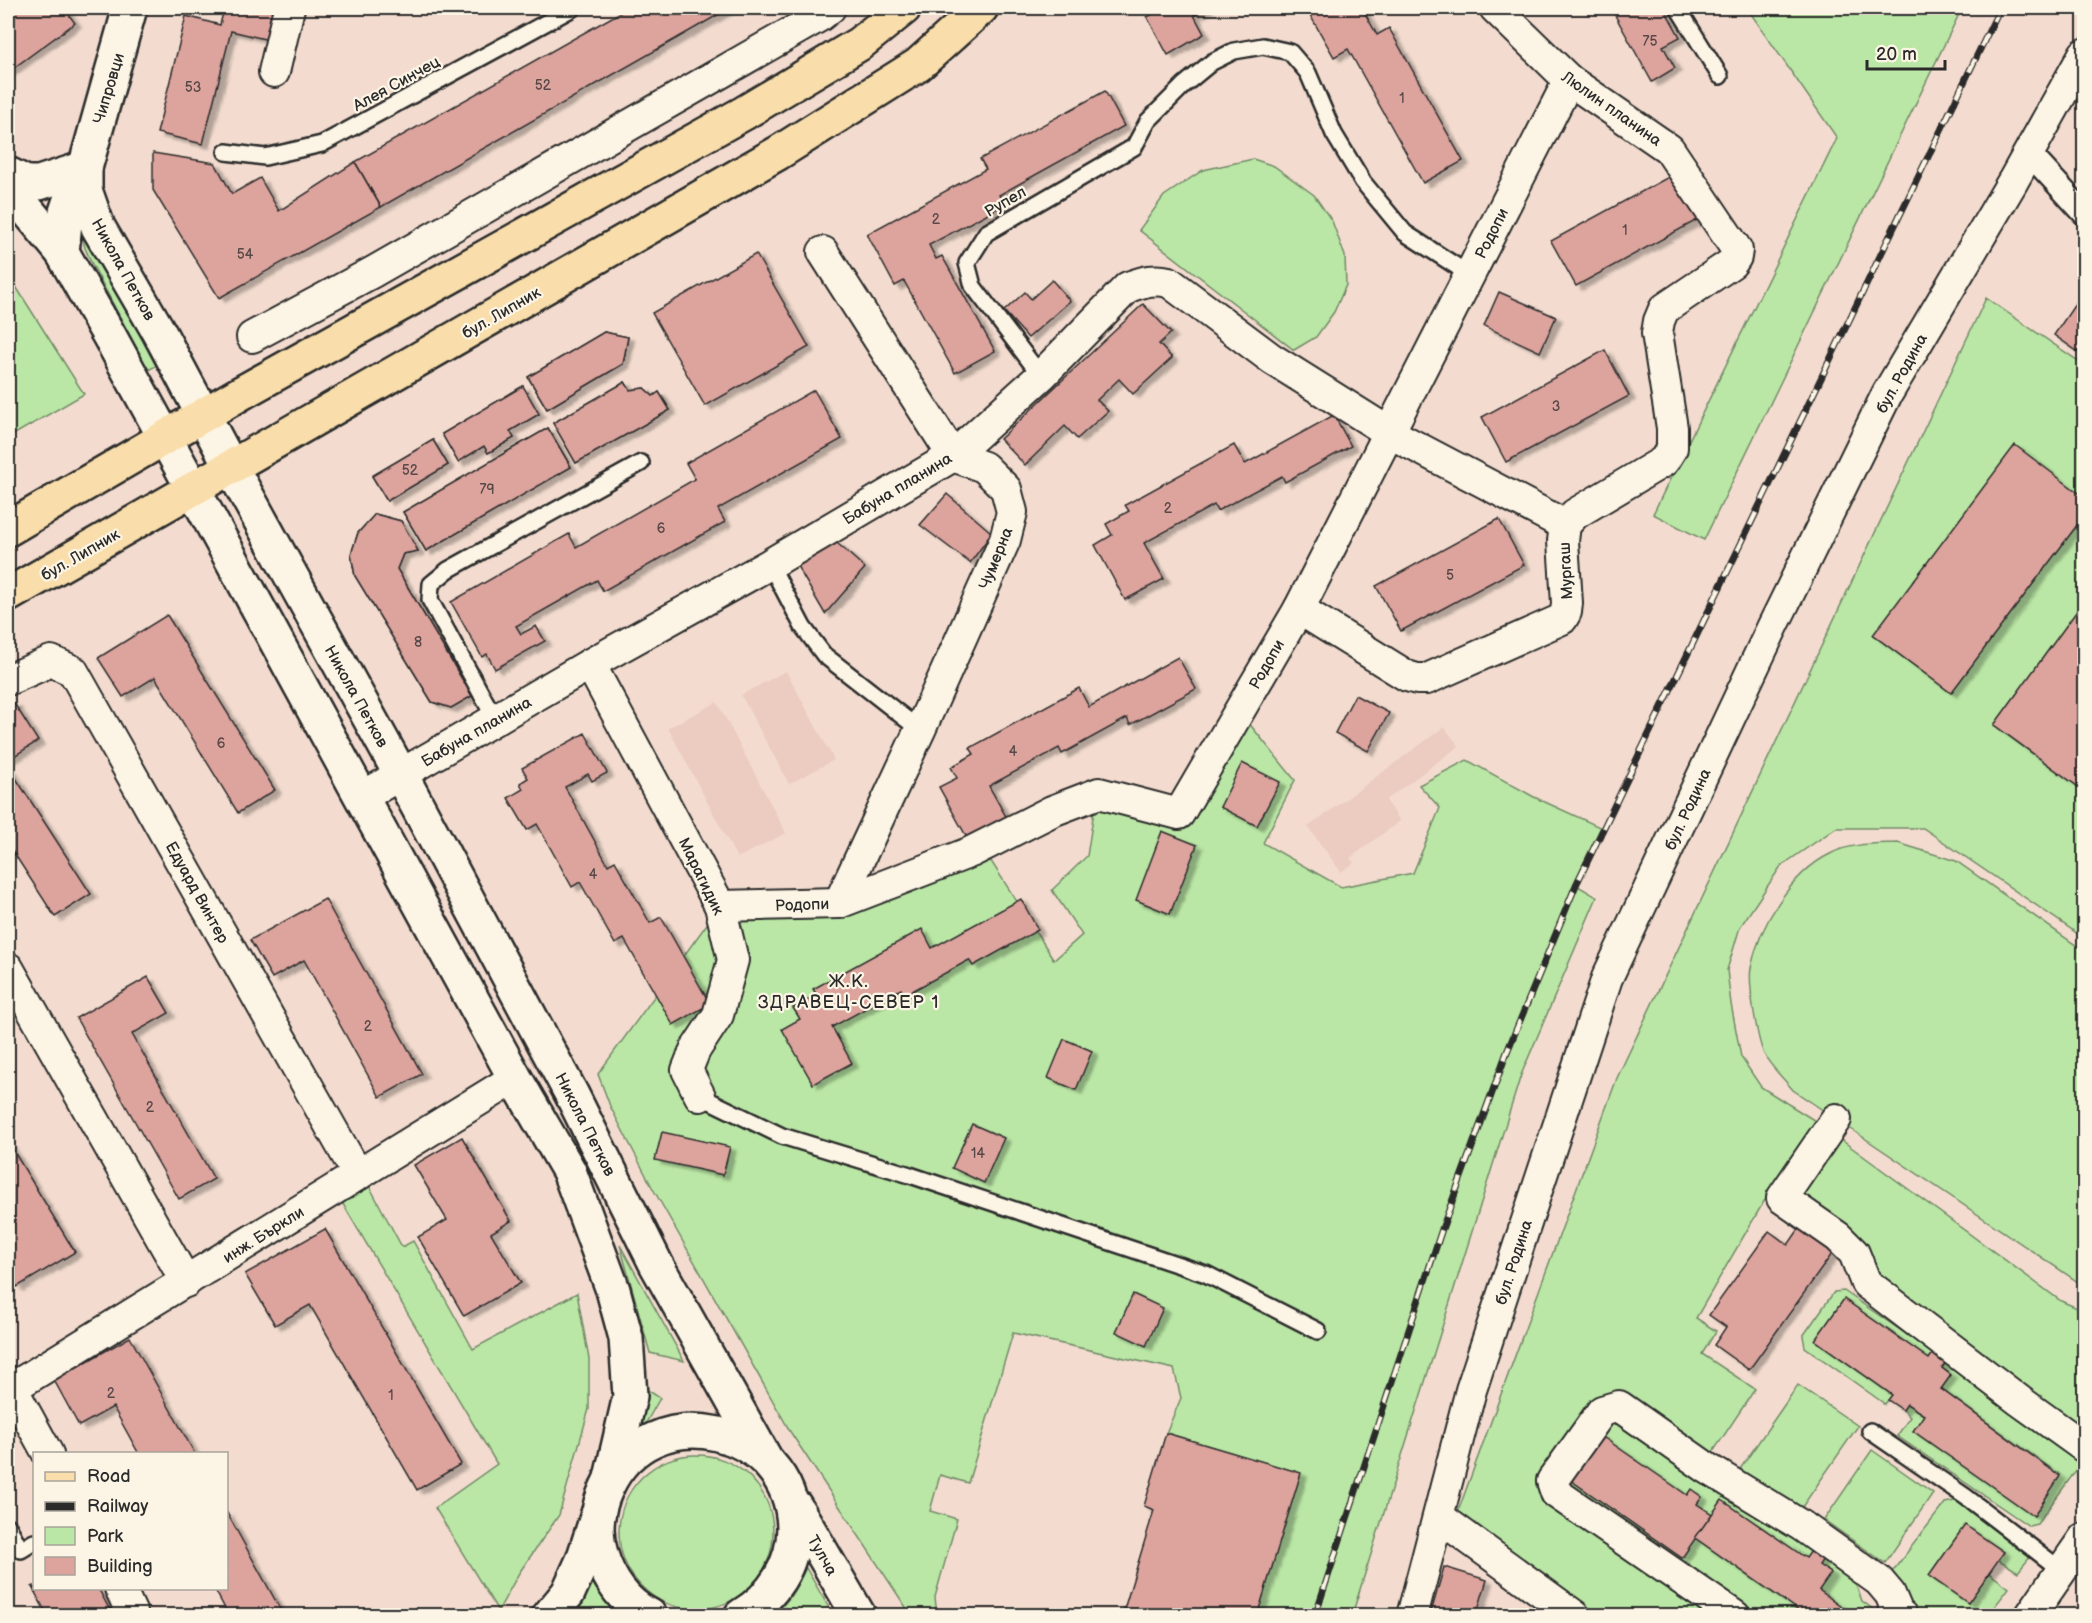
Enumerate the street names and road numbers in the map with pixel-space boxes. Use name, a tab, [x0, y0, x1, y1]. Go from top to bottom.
street label: Чипровци	[90, 51, 129, 126]
street label: Алея Синчец	[349, 52, 444, 116]
street label: Люлин планина	[1557, 67, 1665, 151]
street label: Рупел	[982, 183, 1030, 222]
street label: Родопи	[1472, 205, 1513, 262]
street label: Никола Петков	[87, 216, 159, 324]
street label: бул. Липник	[459, 283, 545, 343]
street label: бул. Родина	[1873, 330, 1932, 417]
street label: Бабуна планина	[840, 449, 956, 529]
street label: Чумерна	[975, 524, 1018, 592]
street label: бул. Липник	[38, 525, 124, 585]
street label: Мургаш	[1556, 542, 1577, 600]
street label: Родопи	[1245, 636, 1289, 693]
street label: Никола Петков	[320, 643, 392, 751]
street label: Бабуна планина	[418, 693, 536, 771]
street label: бул. Родина	[1661, 765, 1716, 853]
street label: Марагидик	[674, 835, 728, 919]
street label: Едуард Винтер	[161, 839, 232, 947]
street label: Родопи	[775, 895, 830, 916]
street label: Никола Петков	[550, 1070, 619, 1180]
street label: инж. Бъркли	[220, 1203, 308, 1268]
street label: бул. Родина	[1492, 1217, 1537, 1307]
street label: Тулча	[803, 1532, 841, 1580]

